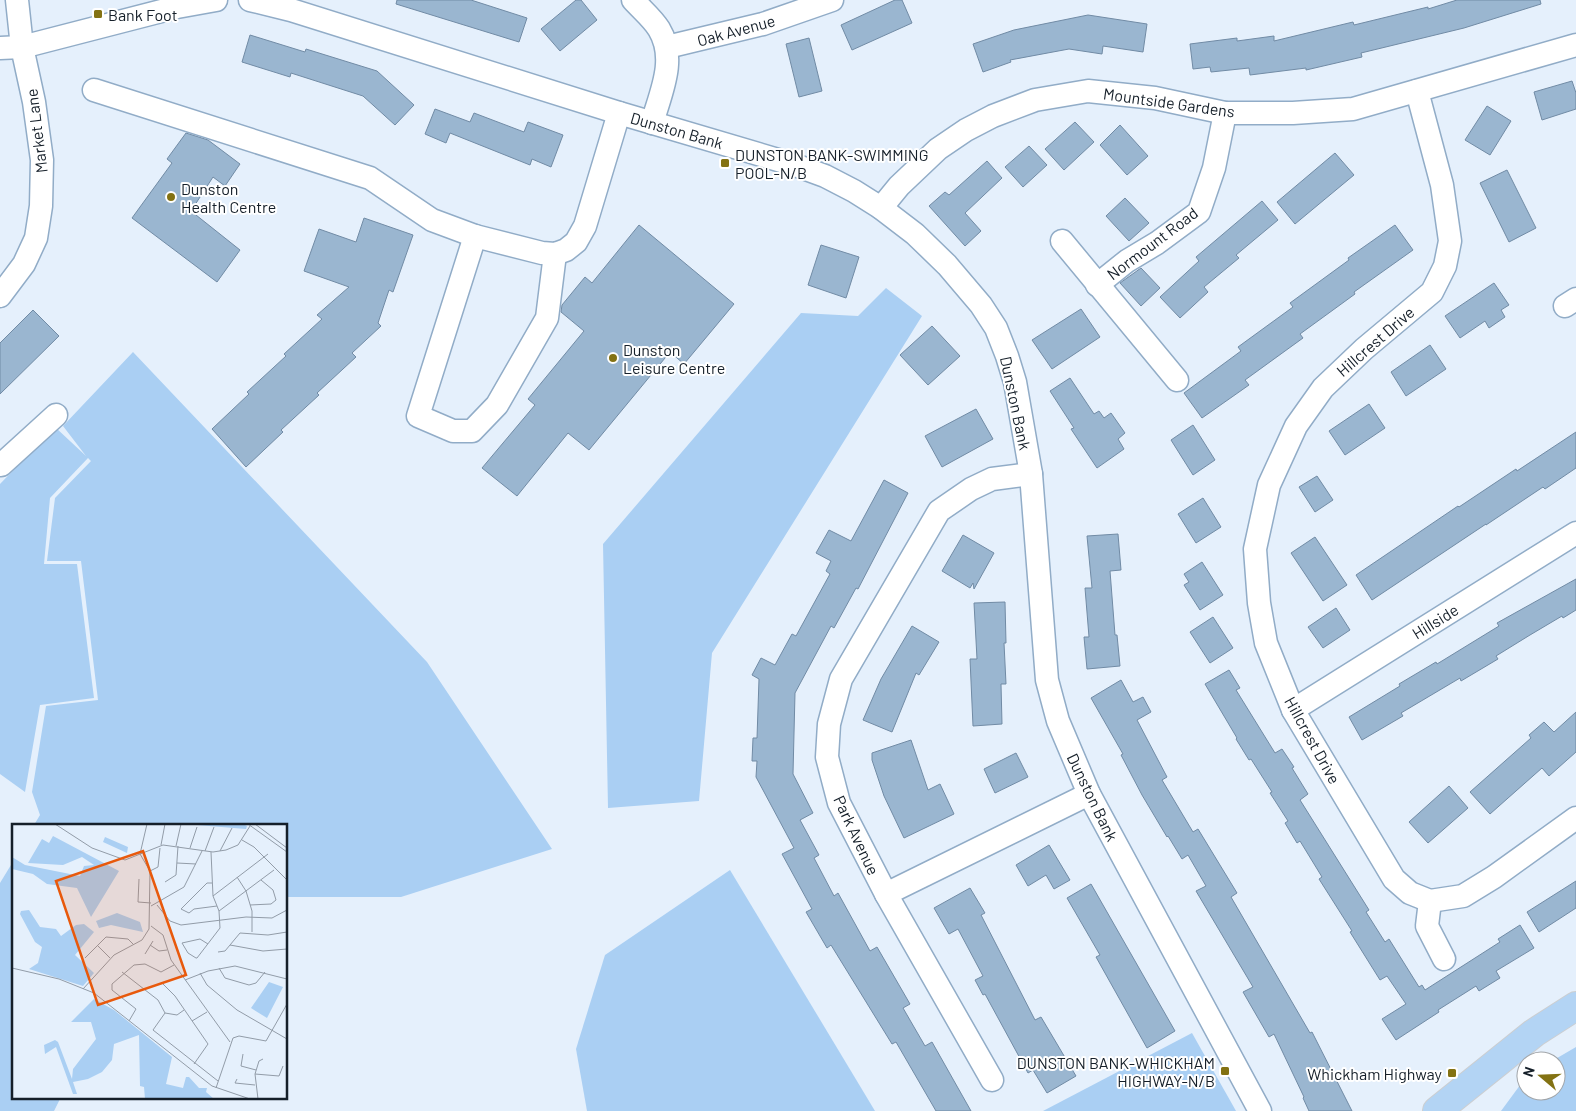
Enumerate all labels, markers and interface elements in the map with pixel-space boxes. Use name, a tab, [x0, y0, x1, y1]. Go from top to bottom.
place label: Bank Foot	[108, 5, 178, 24]
marker: Bank Foot	[92, 8, 104, 20]
street label: Oak Avenue	[695, 10, 777, 50]
street label: Mountside Gardens	[1102, 83, 1236, 121]
street label: Market Lane	[21, 88, 51, 174]
street label: Dunston Bank	[629, 108, 725, 152]
place label: DUNSTON BANK-SWIMMING POOL-N/B	[735, 145, 928, 182]
marker: DUNSTON BANK-SWIMMING POOL-N/B	[719, 157, 731, 169]
place label: Dunston Health Centre	[181, 179, 276, 216]
marker: Dunston Health Centre	[165, 191, 177, 203]
street label: Normount Road	[1103, 203, 1201, 283]
street label: Hillcrest Drive	[1332, 302, 1418, 380]
place label: Dunston Leisure Centre	[623, 340, 725, 377]
marker: Dunston Leisure Centre	[607, 352, 619, 364]
street label: Dunston Bank	[997, 354, 1035, 452]
street label: Hillside	[1408, 599, 1462, 643]
street label: Hillcrest Drive	[1281, 693, 1345, 787]
street label: Dunston Bank	[1064, 750, 1122, 844]
street label: Park Avenue	[830, 792, 884, 878]
inset map	[12, 824, 288, 1098]
north arrow	[1516, 1051, 1566, 1101]
place label: DUNSTON BANK-WHICKHAM HIGHWAY-N/B	[1017, 1053, 1215, 1090]
place label: Whickham Highway	[1307, 1064, 1443, 1083]
text: N	[1519, 1064, 1538, 1079]
marker: DUNSTON BANK-WHICKHAM HIGHWAY-N/B	[1219, 1065, 1231, 1077]
marker: Whickham Highway	[1446, 1067, 1458, 1079]

